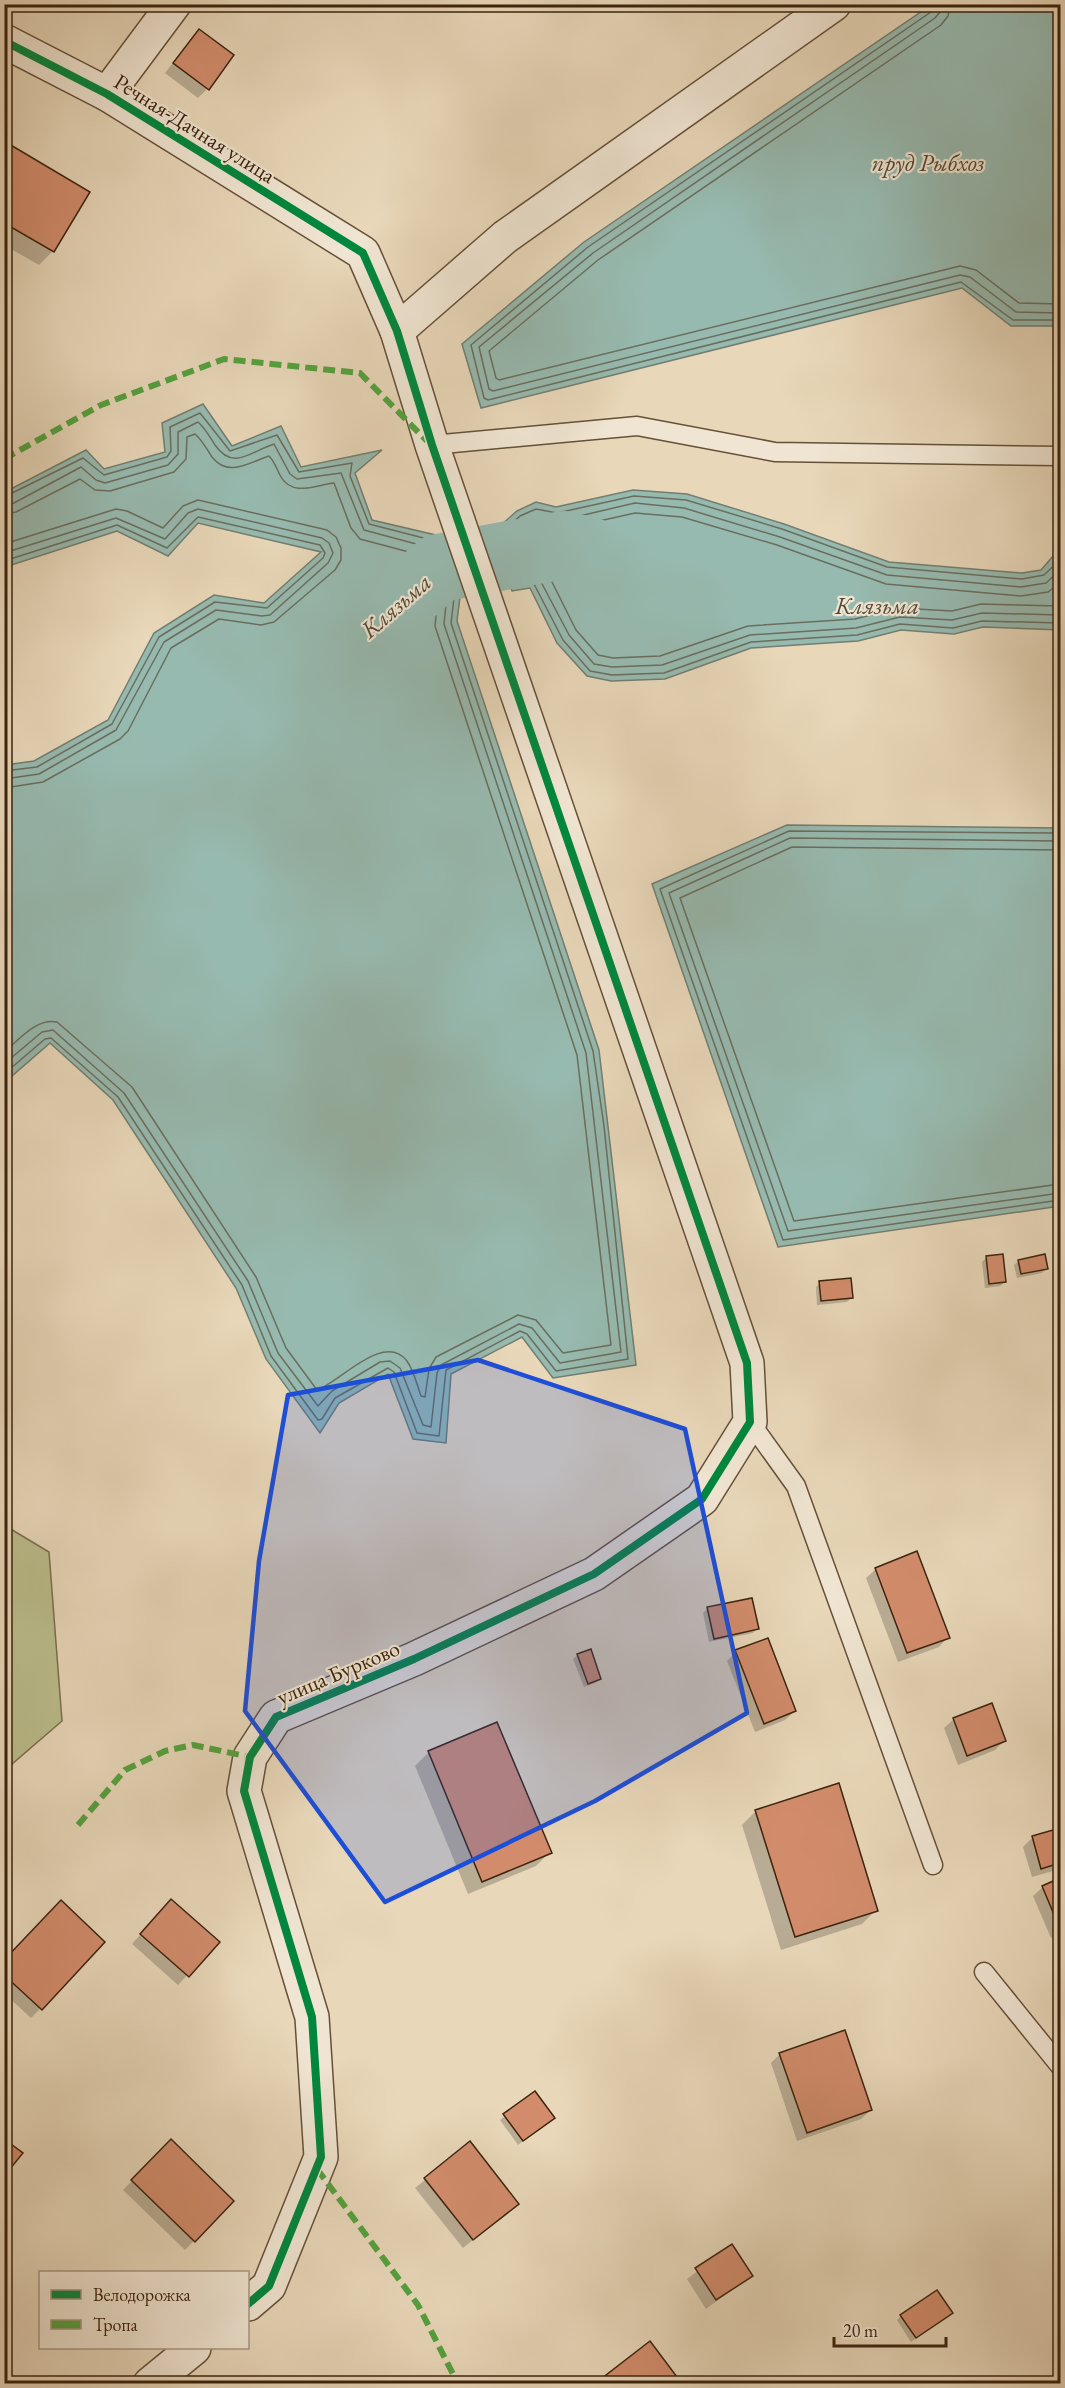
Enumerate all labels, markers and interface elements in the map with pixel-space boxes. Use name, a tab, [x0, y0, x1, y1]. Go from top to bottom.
street label: Речная-Дачная улица	[109, 67, 281, 190]
water label: пруд Рыбхоз	[872, 147, 984, 178]
water label: Клязьма	[353, 566, 438, 646]
water label: Клязьма	[834, 590, 919, 621]
street label: улица Бурково	[272, 1633, 404, 1711]
legend	[39, 2271, 249, 2349]
text: Велодорожка	[93, 2283, 192, 2306]
scale bar	[834, 2310, 946, 2348]
text: Тропа	[93, 2313, 139, 2336]
text: 20 m	[843, 2319, 878, 2342]

